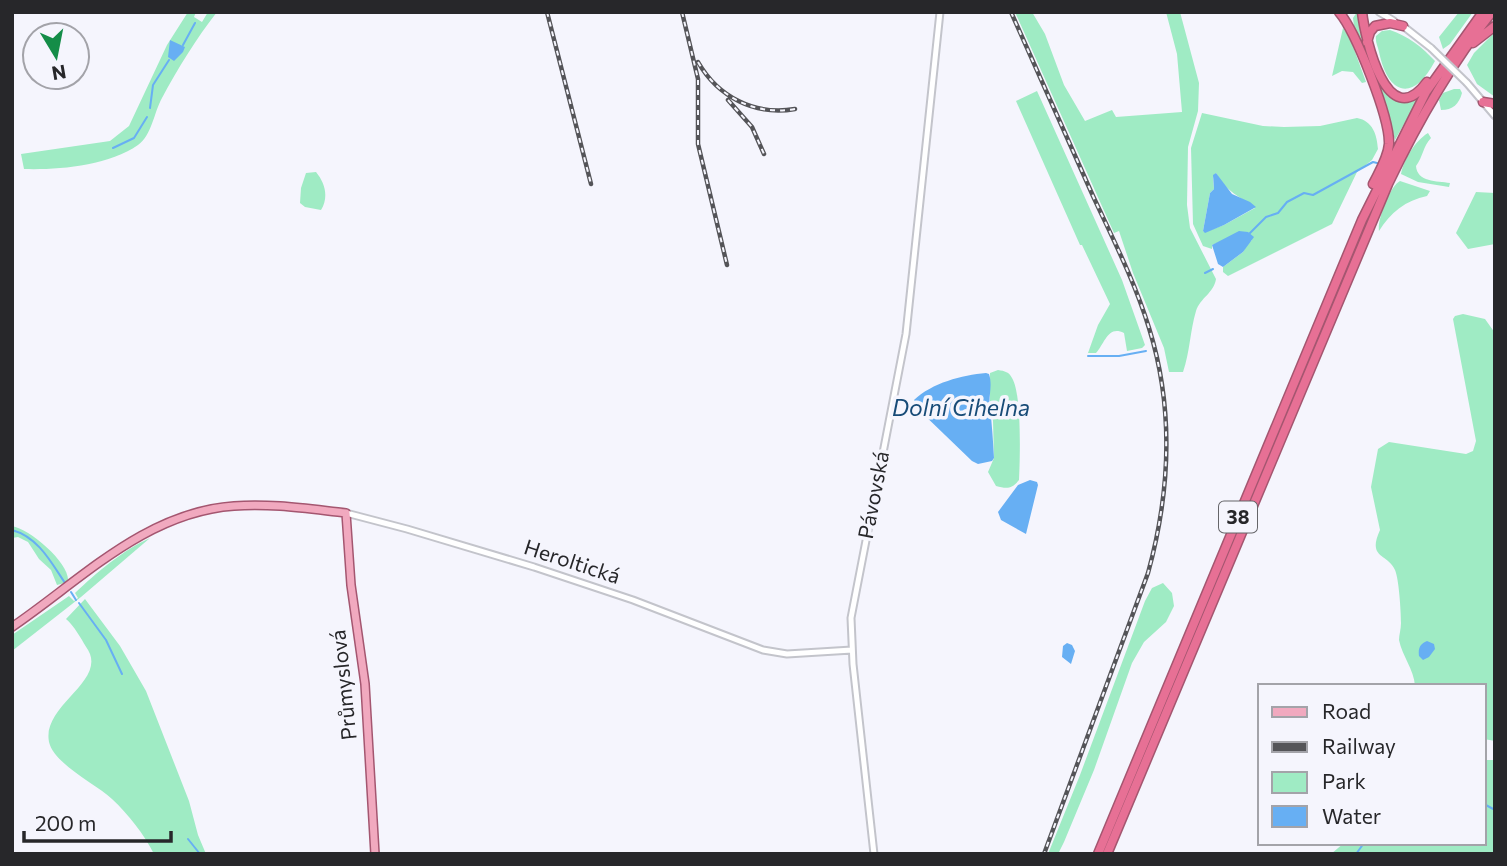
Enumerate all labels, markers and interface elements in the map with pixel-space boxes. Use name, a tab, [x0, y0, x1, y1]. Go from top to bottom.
north arrow	[21, 21, 91, 91]
text: N	[50, 61, 68, 86]
water label: Dolní Cihelna	[892, 393, 1030, 421]
street label: Pávovská	[852, 449, 893, 541]
road number: 38	[1219, 502, 1257, 532]
street label: Heroltická	[521, 533, 624, 588]
street label: Průmyslová	[324, 629, 361, 741]
legend	[1258, 684, 1486, 845]
text: Road	[1322, 698, 1371, 723]
text: Railway	[1322, 733, 1396, 758]
text: Park	[1322, 768, 1366, 793]
scale bar	[24, 800, 172, 844]
text: Water	[1322, 803, 1381, 828]
text: 200 m	[35, 810, 96, 835]

